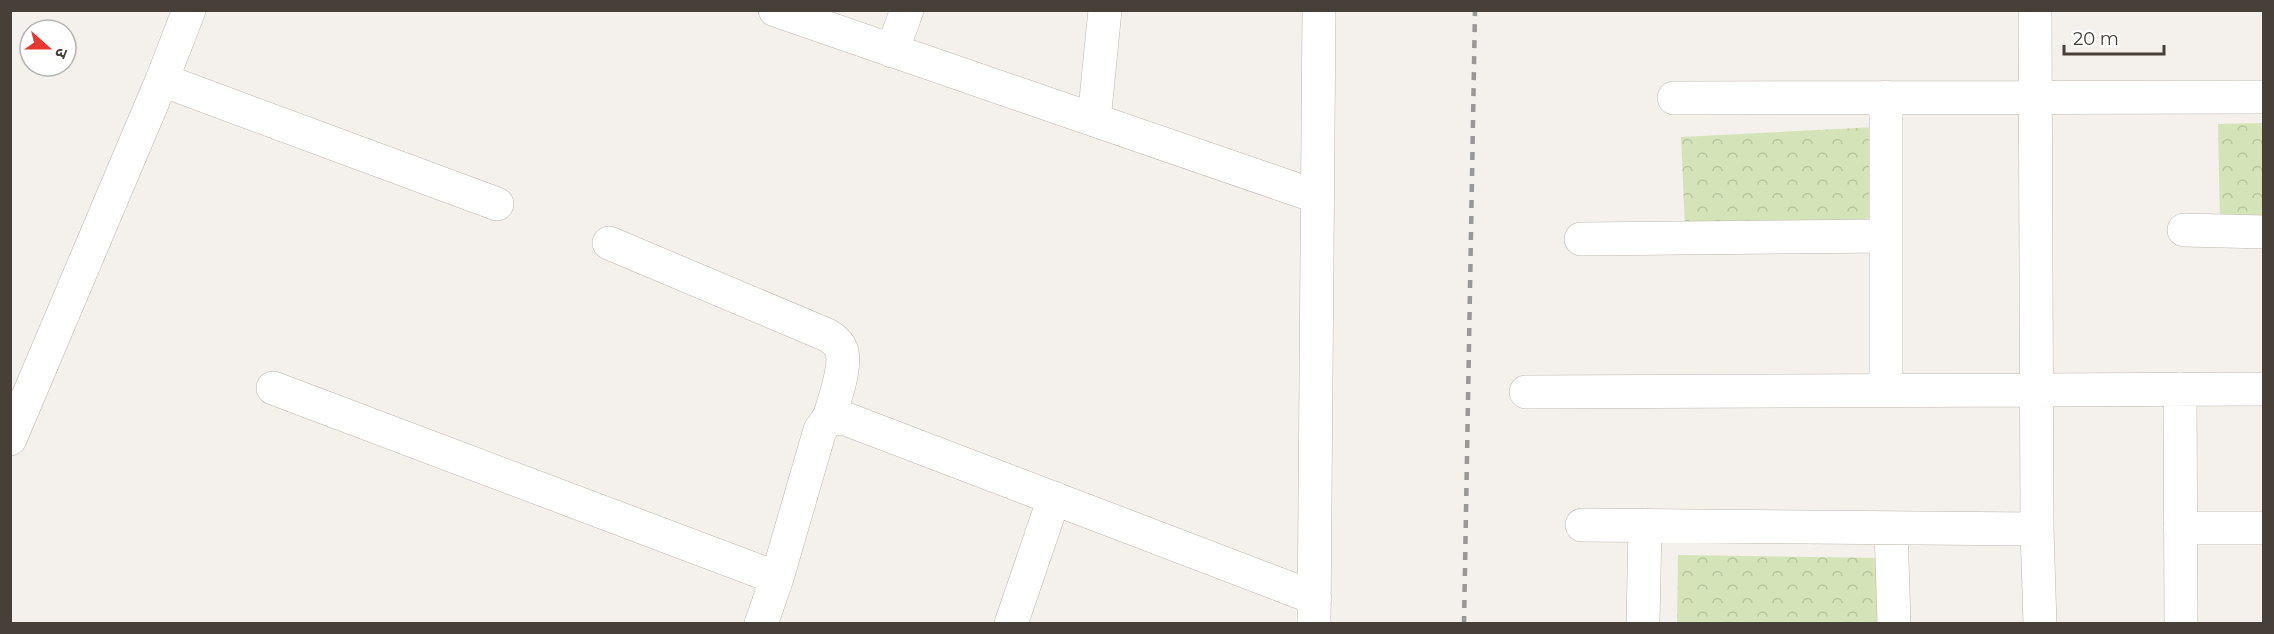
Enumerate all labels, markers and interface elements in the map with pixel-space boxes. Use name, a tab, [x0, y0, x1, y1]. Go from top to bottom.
north arrow	[18, 18, 78, 78]
scale bar	[2064, 18, 2164, 56]
text: 20 m	[2073, 28, 2119, 50]
text: उ	[51, 45, 72, 62]

